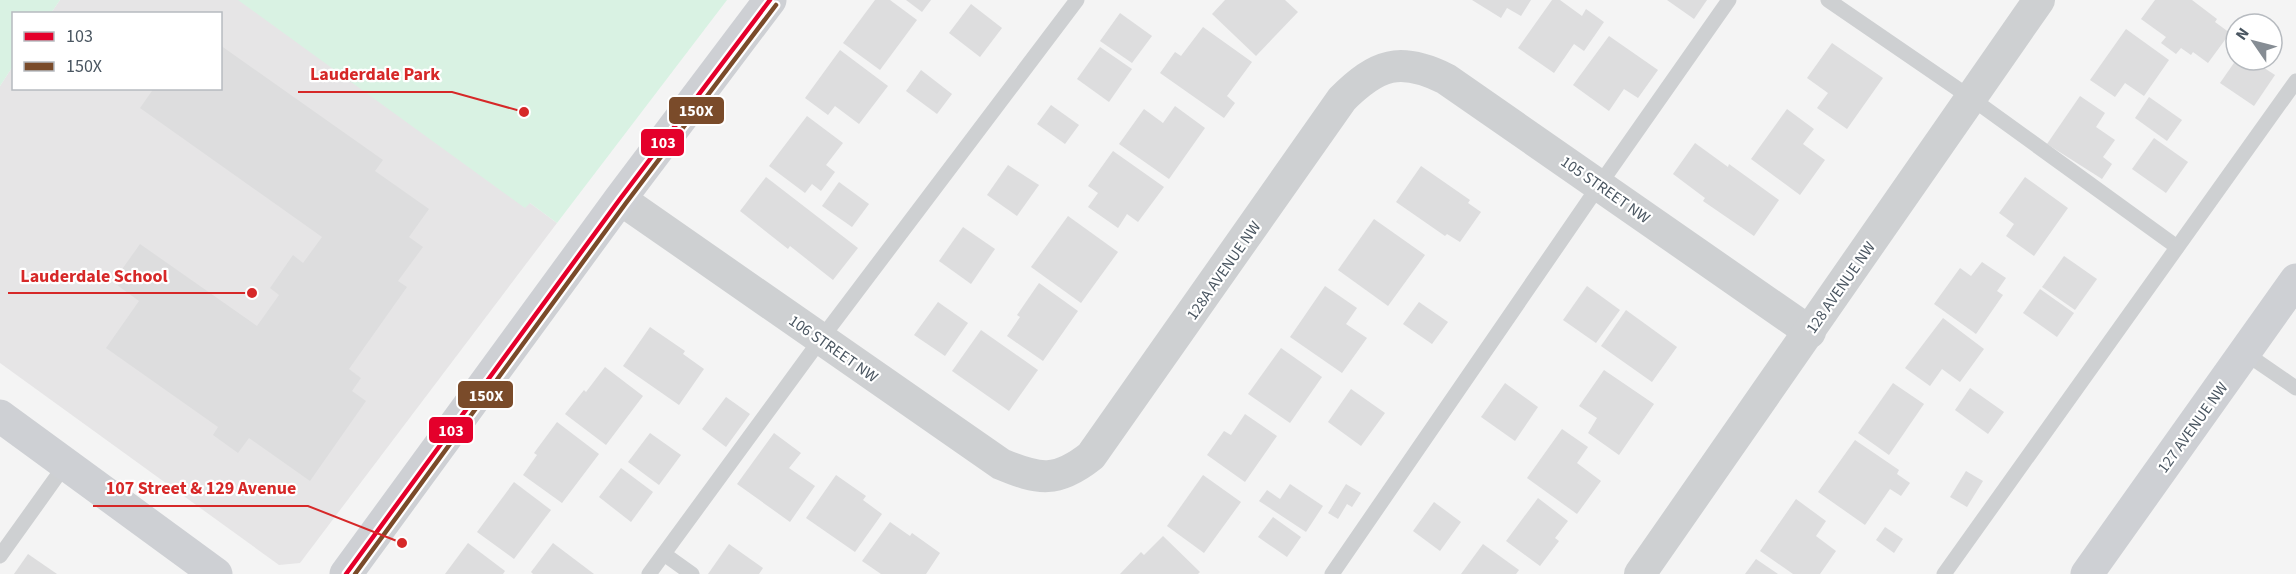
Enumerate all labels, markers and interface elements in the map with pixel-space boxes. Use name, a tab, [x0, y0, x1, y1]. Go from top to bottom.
legend	[12, 12, 222, 90]
north arrow	[2224, 12, 2284, 72]
text: N	[2230, 23, 2255, 45]
text: 103	[66, 24, 93, 49]
text: 150X	[66, 54, 102, 79]
callout: Lauderdale Park	[298, 56, 452, 92]
text: Lauderdale Park	[310, 62, 440, 87]
line badge: 150X	[668, 96, 725, 125]
text: 150X	[679, 100, 713, 122]
line badge: 103	[640, 128, 685, 157]
text: 103	[650, 132, 676, 154]
street label: 105 STREET NW	[1556, 151, 1655, 229]
street label: 128A AVENUE NW	[1182, 216, 1266, 324]
street label: 128 AVENUE NW	[1801, 237, 1881, 338]
callout: Lauderdale School	[8, 257, 179, 293]
text: Lauderdale School	[20, 264, 168, 289]
street label: 106 STREET NW	[784, 310, 883, 388]
street label: 127 AVENUE NW	[2152, 377, 2234, 478]
line badge: 150X	[457, 380, 514, 409]
text: 150X	[469, 385, 503, 407]
line badge: 103	[428, 416, 474, 444]
text: 103	[438, 420, 464, 442]
callout: 107 Street & 129 Avenue	[93, 470, 308, 506]
text: 107 Street & 129 Avenue	[106, 476, 296, 501]

